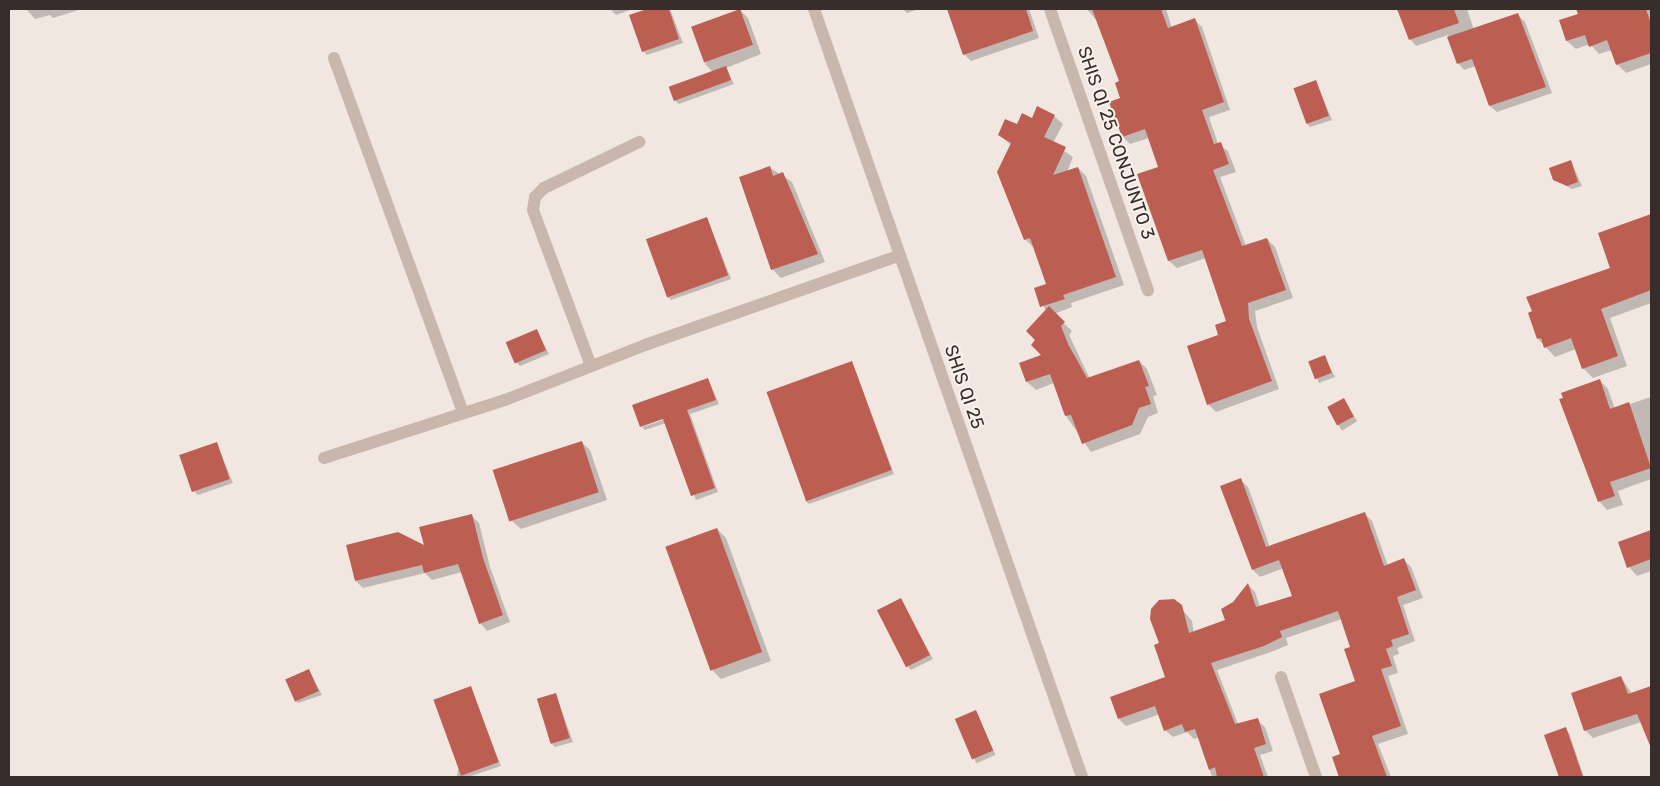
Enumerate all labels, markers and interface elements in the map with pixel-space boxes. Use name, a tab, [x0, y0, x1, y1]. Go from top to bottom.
street label: SHIS QI 25 CONJUNTO 3	[1073, 44, 1159, 242]
street label: SHIS QI 25	[940, 342, 988, 432]

